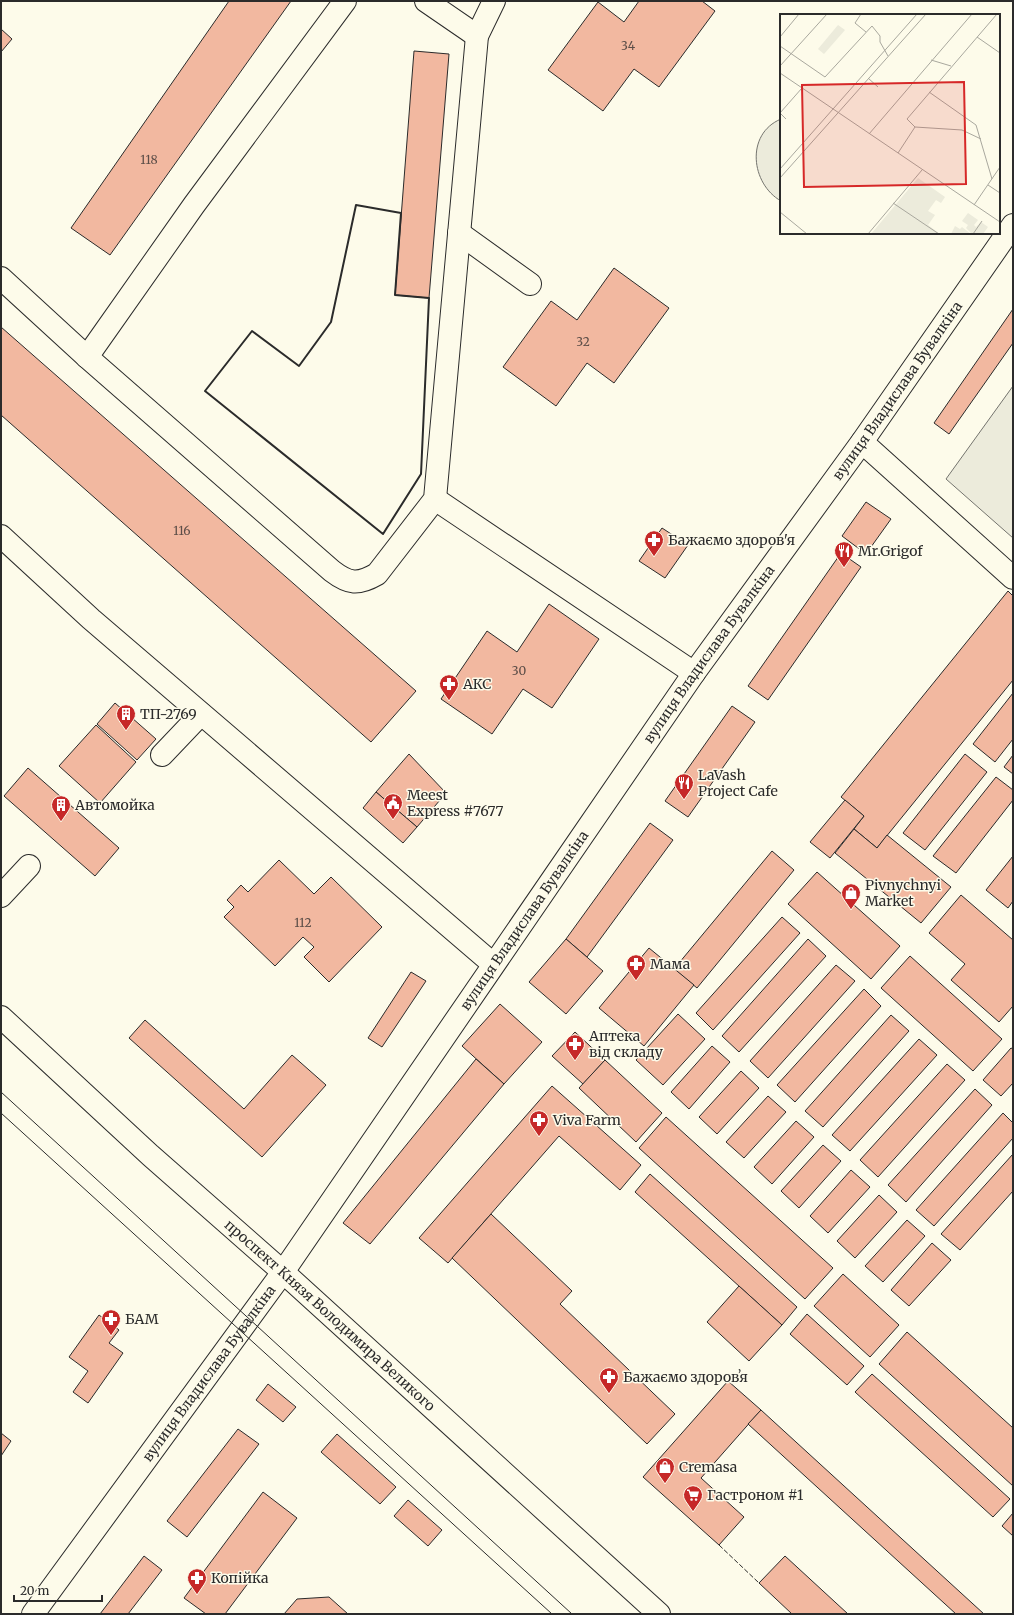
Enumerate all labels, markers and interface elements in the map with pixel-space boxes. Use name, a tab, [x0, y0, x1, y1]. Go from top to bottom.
inset map	[780, 14, 1000, 234]
house number: 34	[621, 38, 636, 53]
house number: 118	[140, 152, 158, 167]
street label: вулиця Владислава Бувалкіна	[828, 297, 966, 483]
house number: 32	[576, 334, 590, 349]
house number: 116	[173, 523, 191, 538]
pharmacy icon: Бажаємо здоров'я	[643, 529, 665, 557]
place label: Бажаємо здоров'я	[668, 531, 795, 549]
restaurant icon: Mr.Grigof	[833, 540, 855, 568]
place label: Mr.Grigof	[858, 542, 923, 560]
street label: вулиця Владислава Бувалкіна	[640, 561, 779, 747]
house number: 30	[512, 663, 526, 678]
pharmacy icon: АКС	[438, 673, 460, 701]
place label: АКС	[462, 675, 491, 693]
building icon: ТП-2769	[115, 703, 137, 731]
place label: ТП-2769	[140, 705, 197, 723]
place label: LaVash Project Cafe	[698, 766, 778, 800]
restaurant icon: LaVash Project Cafe	[673, 772, 695, 800]
place label: Meest Express #7677	[407, 786, 503, 820]
public building icon: Meest Express #7677	[382, 792, 404, 820]
building icon: Автомойка	[50, 794, 72, 822]
place label: Автомойка	[74, 796, 155, 814]
street label: вулиця Владислава Бувалкіна	[456, 827, 592, 1014]
place label: Pivnychnyi Market	[865, 876, 941, 910]
shop icon: Pivnychnyi Market	[840, 882, 862, 910]
house number: 112	[294, 915, 312, 930]
pharmacy icon: Мама	[625, 953, 647, 981]
place label: Мама	[650, 955, 691, 973]
place label: Аптека від складу	[588, 1027, 664, 1061]
pharmacy icon: Аптека від складу	[564, 1033, 586, 1061]
pharmacy icon: Viva Farm	[528, 1109, 550, 1137]
place label: Viva Farm	[552, 1111, 621, 1129]
street label: проспект Князя Володимира Великого	[221, 1216, 439, 1415]
street label: вулиця Владислава Бувалкіна	[138, 1281, 280, 1465]
pharmacy icon: БАМ	[100, 1308, 122, 1336]
place label: БАМ	[125, 1310, 159, 1328]
pharmacy icon: Бажаємо здоровʼя	[598, 1366, 620, 1394]
place label: Бажаємо здоровʼя	[623, 1368, 748, 1386]
shop icon: Cremasa	[654, 1456, 676, 1484]
place label: Cremasa	[679, 1458, 738, 1476]
supermarket icon: Гастроном #1	[682, 1484, 704, 1512]
place label: Гастроном #1	[707, 1486, 803, 1504]
pharmacy icon: Копійка	[186, 1567, 208, 1595]
place label: Копійка	[211, 1569, 269, 1587]
scale bar	[14, 1577, 102, 1603]
text: 20 m	[20, 1583, 49, 1598]

